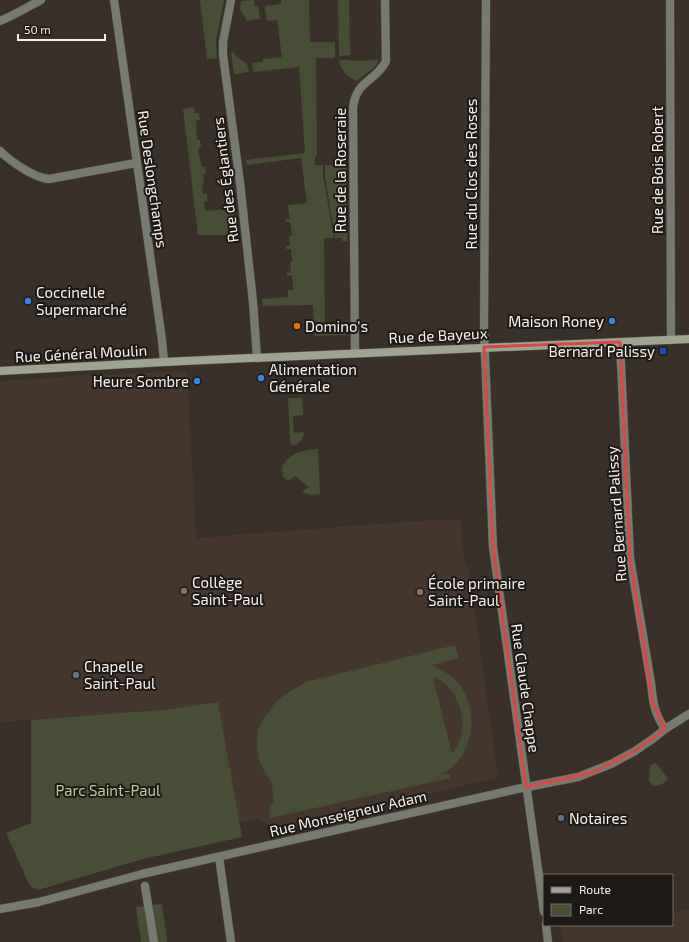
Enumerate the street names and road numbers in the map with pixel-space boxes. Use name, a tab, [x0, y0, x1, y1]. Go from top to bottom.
street label: Rue du Clos des Roses	[462, 99, 480, 249]
street label: Rue de Bois Robert	[648, 106, 666, 234]
street label: Rue de la Roseraie	[331, 108, 349, 232]
street label: Rue Deslongchamps	[134, 109, 172, 249]
street label: Rue des Églantiers	[208, 116, 242, 244]
street label: Rue de Bayeux	[388, 323, 488, 347]
street label: Rue Général Moulin	[14, 341, 148, 365]
street label: Rue Bernard Palissy	[602, 446, 630, 582]
street label: Rue Claude Chappe	[508, 622, 544, 754]
street label: Rue Monseigneur Adam	[268, 786, 428, 840]

